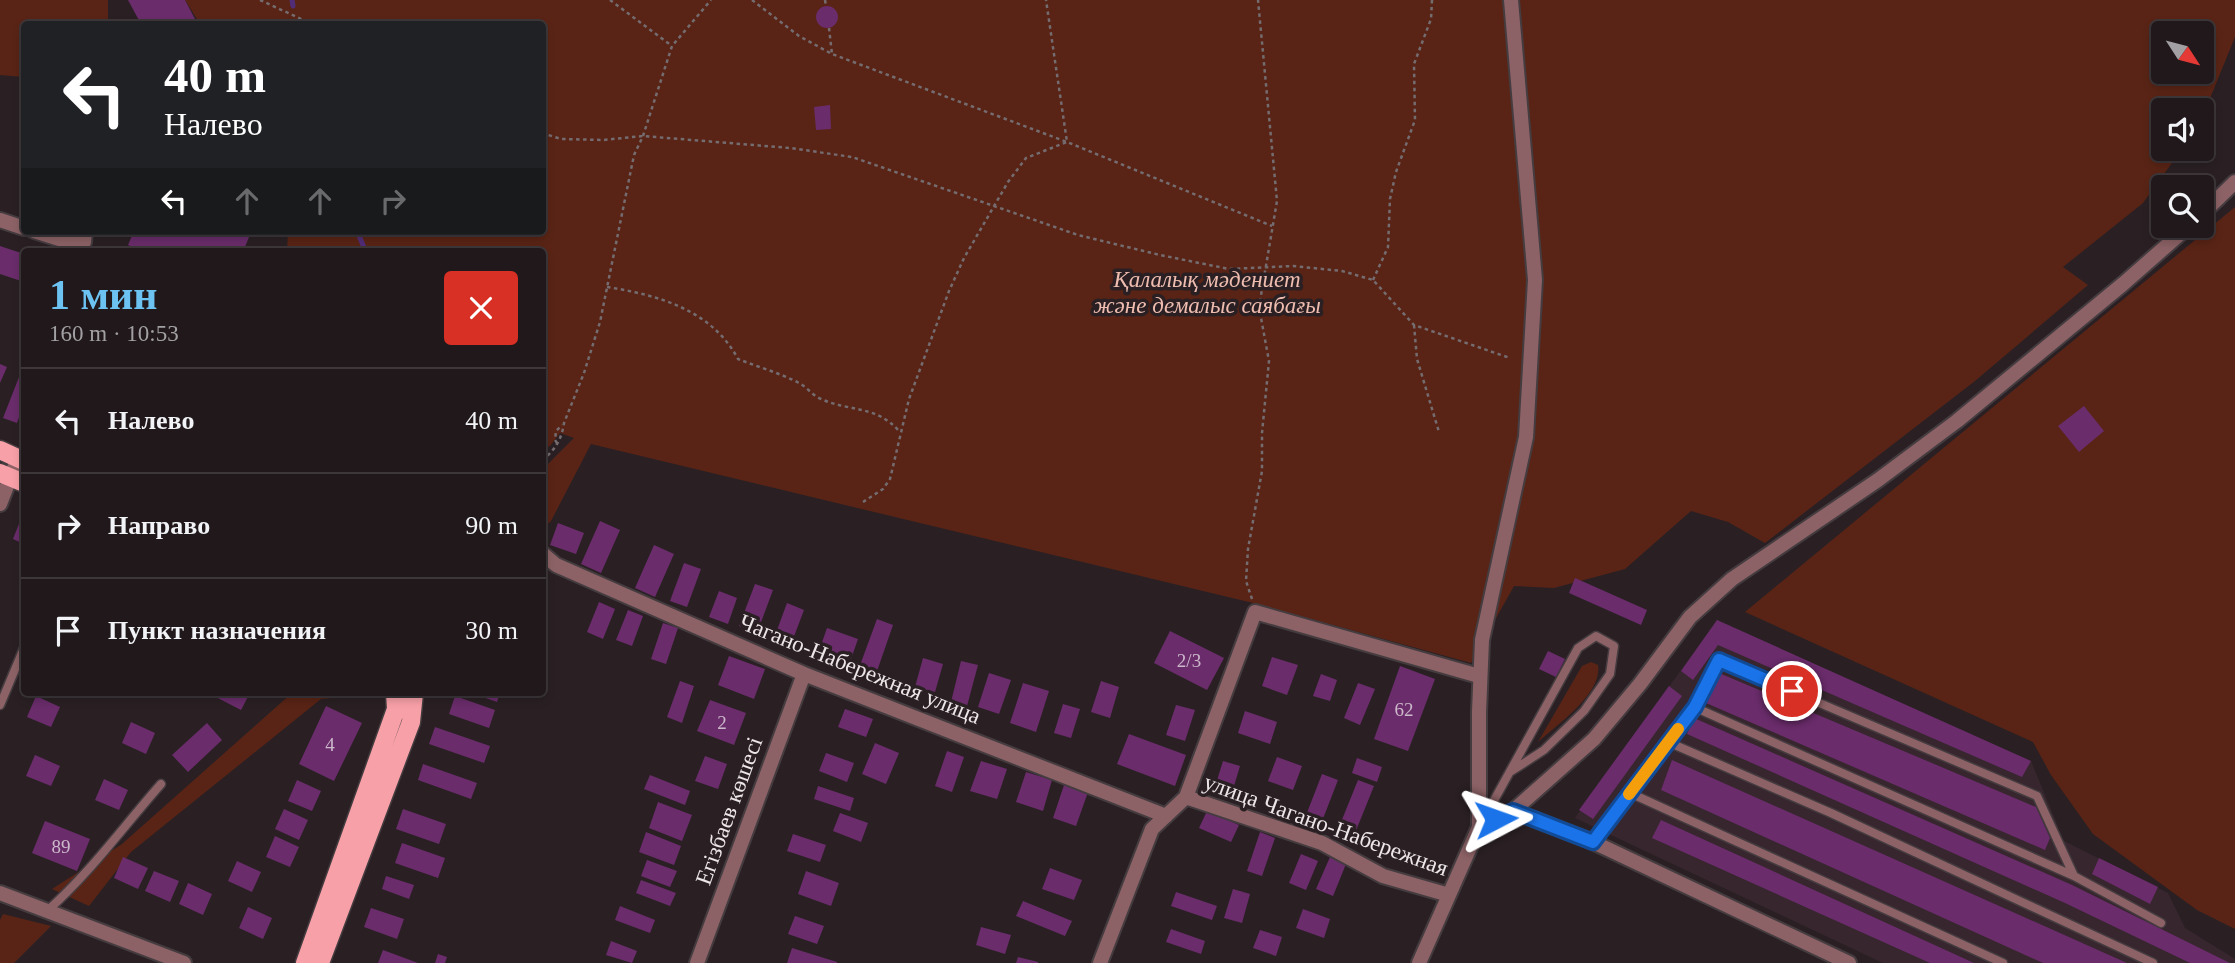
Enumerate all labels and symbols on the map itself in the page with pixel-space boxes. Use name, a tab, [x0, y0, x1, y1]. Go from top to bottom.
north arrow	[2151, 21, 2214, 84]
park label: Қалалық мәдениет және демалыс саябағы	[1093, 267, 1321, 318]
street label: Чагано-Набережная улица	[736, 609, 984, 729]
house number: 2/3	[1177, 650, 1201, 671]
pin	[1762, 661, 1822, 721]
house number: 62	[1395, 699, 1414, 720]
house number: 2	[717, 712, 727, 733]
house number: 4	[325, 734, 335, 755]
street label: Егізбаев көшесі	[691, 734, 767, 888]
street label: улица Чагано-Набережная	[1201, 769, 1452, 881]
position arrow	[1459, 782, 1533, 856]
house number: 89	[52, 836, 71, 857]

